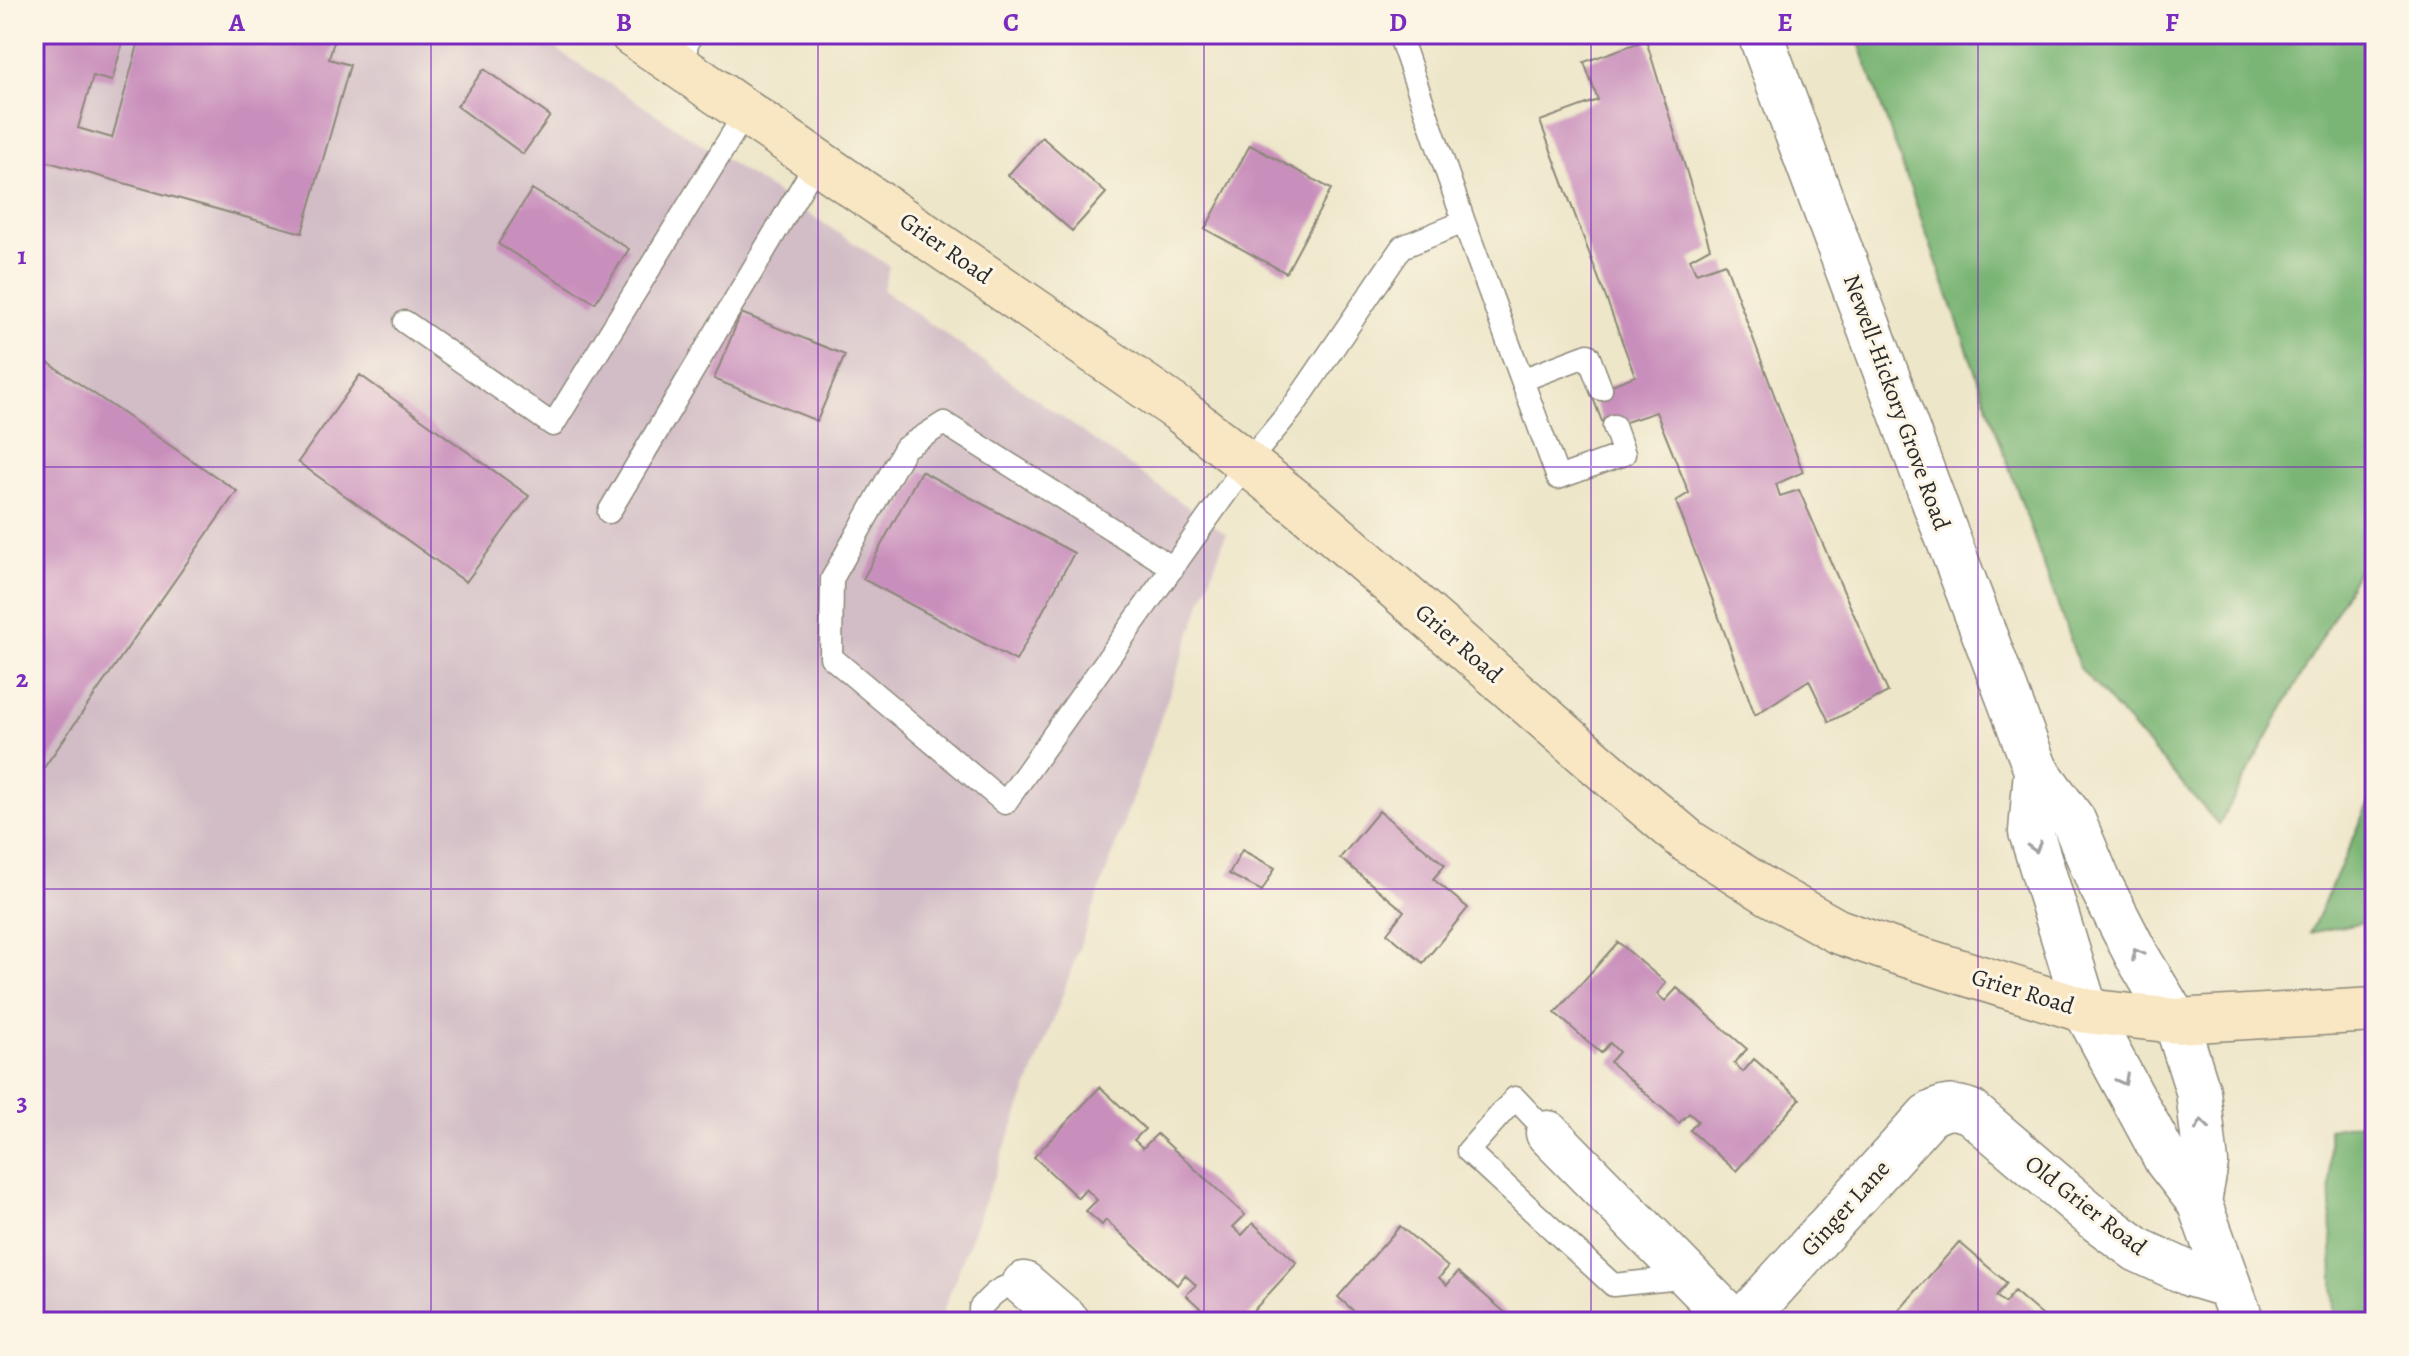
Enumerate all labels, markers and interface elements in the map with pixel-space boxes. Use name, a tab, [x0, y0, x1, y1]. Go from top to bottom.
text: A	[228, 5, 246, 40]
text: B	[616, 5, 632, 40]
text: C	[1003, 5, 1019, 40]
text: D	[1389, 5, 1407, 40]
text: E	[1777, 5, 1793, 40]
text: F	[2165, 5, 2179, 40]
street label: Grier Road	[893, 204, 999, 292]
text: 1	[17, 238, 27, 273]
street label: Newell-Hickory Grove Road	[1836, 270, 1958, 534]
street label: Grier Road	[1408, 596, 1510, 690]
text: 2	[16, 661, 29, 696]
one-way arrow	[2026, 839, 2042, 853]
one-way arrow	[2131, 948, 2146, 962]
street label: Grier Road	[1968, 960, 2079, 1022]
one-way arrow	[2114, 1071, 2129, 1086]
text: 3	[16, 1084, 28, 1119]
one-way arrow	[2193, 1118, 2210, 1131]
street label: Old Grier Road	[2019, 1147, 2154, 1263]
street label: Ginger Lane	[1793, 1153, 1897, 1263]

